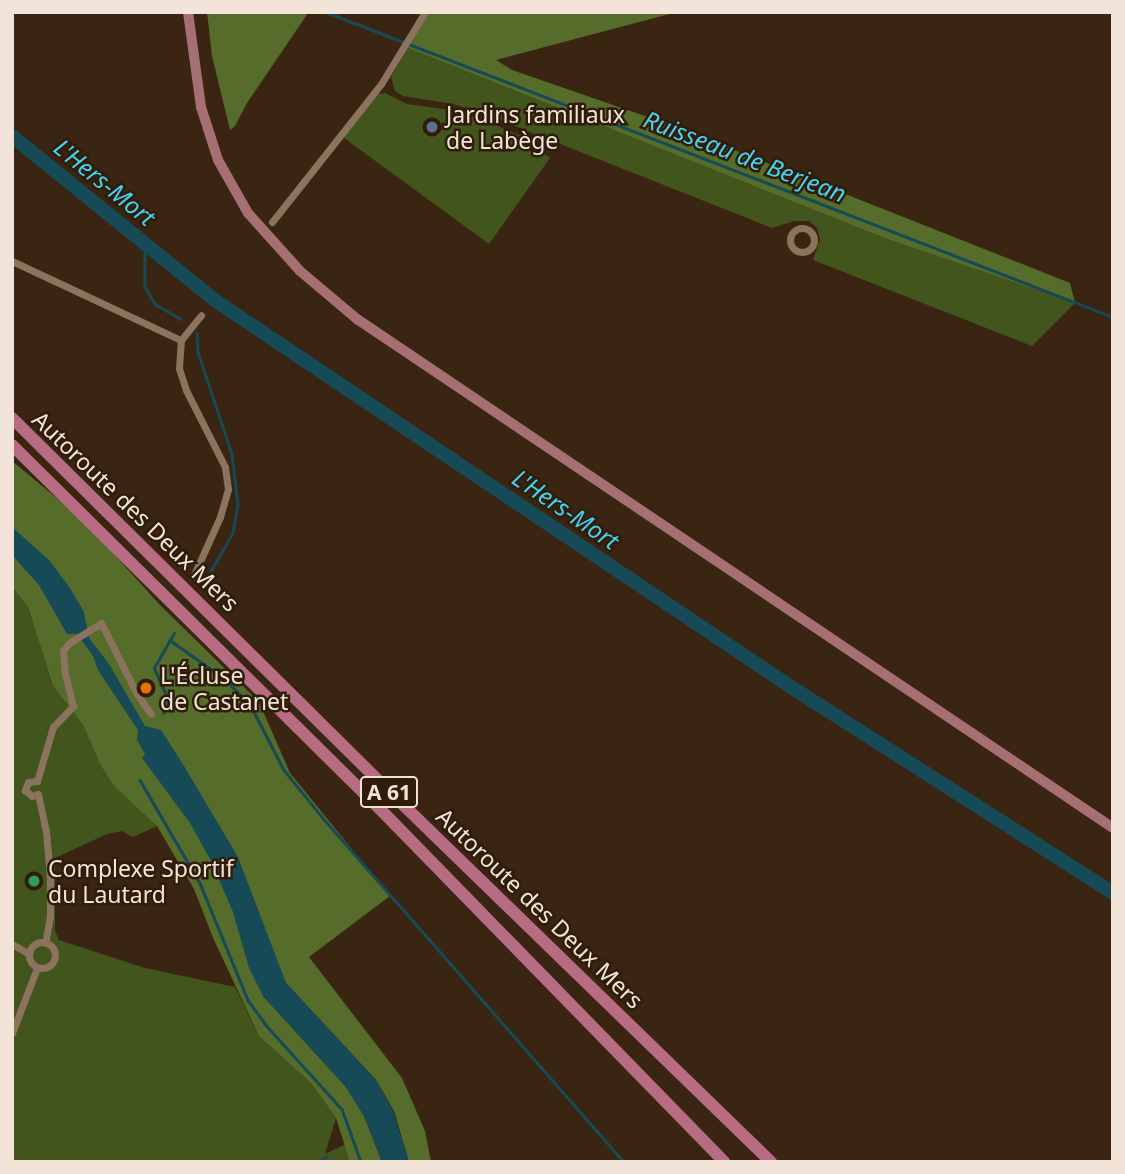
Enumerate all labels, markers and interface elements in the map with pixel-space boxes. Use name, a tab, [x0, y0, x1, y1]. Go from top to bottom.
place label: Jardins familiaux de Labège	[446, 100, 625, 154]
water label: Ruisseau de Berjean	[640, 104, 850, 208]
marker: Jardins familiaux de Labège	[424, 119, 440, 135]
water label: L'Hers-Mort	[49, 132, 161, 232]
street label: Autoroute des Deux Mers	[27, 405, 245, 617]
water label: L'Hers-Mort	[507, 463, 625, 555]
place label: L'Écluse de Castanet	[160, 661, 288, 715]
marker: L'Écluse de Castanet	[138, 680, 154, 696]
road number: A 61	[359, 774, 419, 810]
street label: Autoroute des Deux Mers	[431, 802, 649, 1014]
place label: Complexe Sportif du Lautard	[48, 854, 234, 908]
marker: Complexe Sportif du Lautard	[26, 873, 42, 889]

